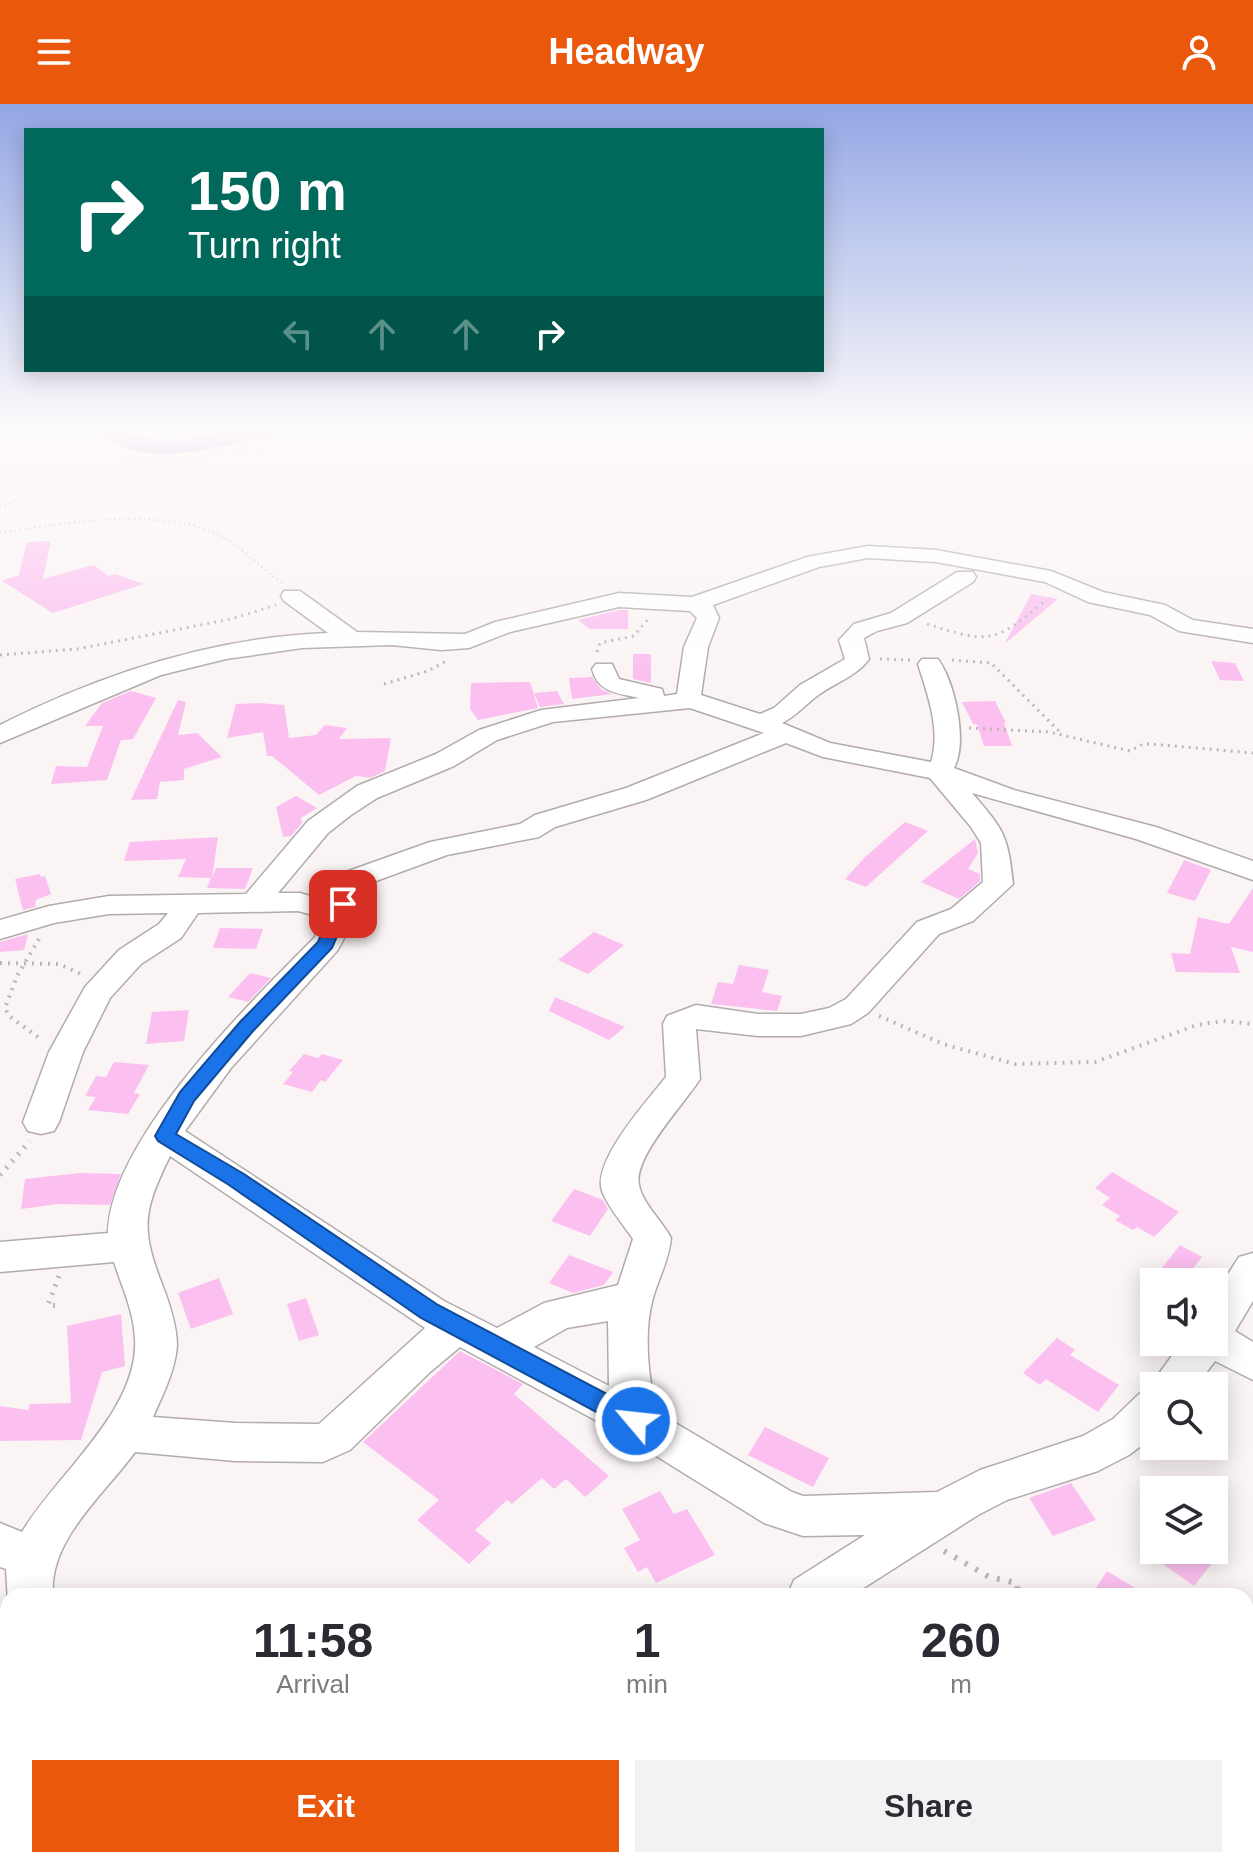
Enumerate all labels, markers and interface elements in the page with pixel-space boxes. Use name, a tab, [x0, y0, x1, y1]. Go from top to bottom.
icon: menu	[32, 30, 76, 74]
icon: person	[1177, 30, 1221, 74]
text: Headway	[548, 31, 705, 72]
text: 150 m	[188, 159, 347, 222]
icon: right	[56, 160, 160, 264]
text: Turn right	[188, 225, 341, 266]
icon: left	[276, 312, 320, 356]
icon: ahead	[360, 312, 404, 356]
icon: ahead	[444, 312, 488, 356]
icon: right	[528, 312, 572, 356]
pin	[309, 870, 377, 938]
icon: arrive	[321, 882, 365, 926]
map controls	[1140, 1268, 1228, 1564]
button: sound	[1140, 1268, 1228, 1356]
button: search	[1140, 1372, 1228, 1460]
position arrow	[594, 1379, 678, 1463]
button: layers	[1140, 1476, 1228, 1564]
text: 11:58	[253, 1614, 373, 1667]
text: 1	[634, 1614, 660, 1667]
text: 260	[921, 1614, 1001, 1667]
text: Arrival	[276, 1669, 350, 1699]
text: min	[626, 1669, 668, 1699]
text: m	[950, 1669, 972, 1699]
button: Exit	[32, 1760, 619, 1852]
button: Share	[635, 1760, 1222, 1852]

